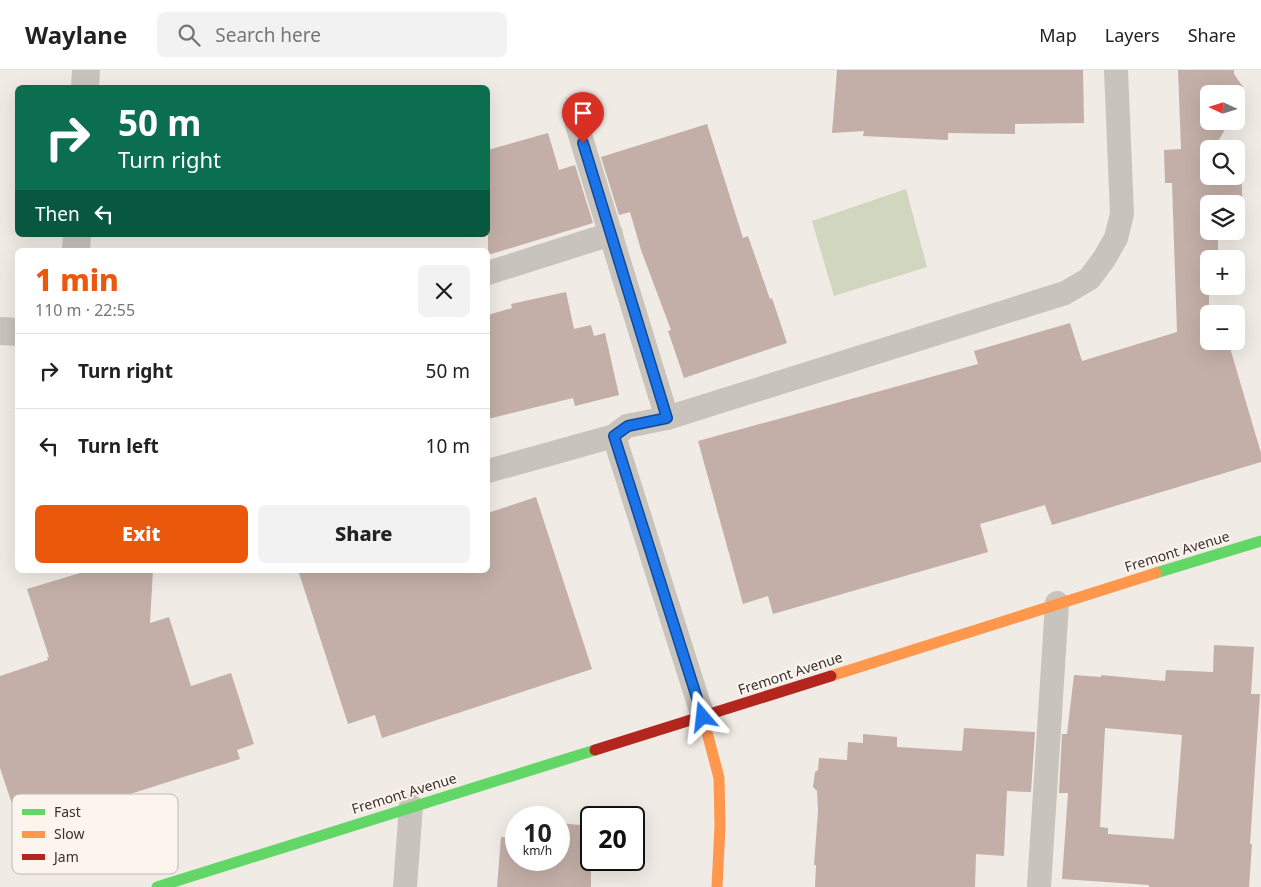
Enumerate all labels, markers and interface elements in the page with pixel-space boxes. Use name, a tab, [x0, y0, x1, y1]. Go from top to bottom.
search box	[157, 12, 507, 57]
text: Waylane	[25, 18, 127, 51]
icon: search	[175, 21, 203, 49]
text: Search here	[215, 22, 321, 48]
text: Map	[1039, 23, 1077, 47]
text: Layers	[1105, 23, 1160, 47]
text: Share	[1188, 23, 1236, 47]
north arrow	[1200, 85, 1245, 130]
map controls	[1200, 85, 1245, 350]
pin	[562, 92, 604, 143]
text: 50 m	[118, 99, 201, 146]
icon: arrive	[569, 99, 597, 127]
icon: right	[35, 105, 100, 170]
button: search	[1200, 140, 1245, 185]
text: Turn right	[118, 144, 221, 174]
button: layers	[1200, 195, 1245, 240]
icon: left	[90, 200, 118, 228]
text: Then	[35, 201, 80, 227]
button: +	[1200, 250, 1245, 295]
text: 1 min	[35, 259, 119, 300]
button: close	[418, 265, 470, 317]
text: 110 m · 22:55	[35, 299, 135, 321]
button: −	[1200, 305, 1245, 350]
icon: right	[35, 357, 63, 385]
text: Turn right	[78, 358, 173, 384]
text: 50 m	[426, 358, 470, 384]
icon: left	[35, 432, 63, 460]
text: Turn left	[78, 433, 159, 459]
text: 10 m	[426, 433, 470, 459]
button: Exit	[35, 505, 248, 563]
button: Share	[258, 505, 470, 563]
street label: Fremont Avenue	[1122, 526, 1232, 576]
street label: Fremont Avenue	[735, 647, 845, 699]
position arrow	[676, 690, 728, 742]
street label: Fremont Avenue	[349, 768, 459, 818]
legend	[12, 794, 178, 874]
text: Fast	[54, 802, 81, 821]
speed limit sign: 20	[580, 806, 645, 871]
text: 10	[523, 815, 552, 849]
text: Slow	[54, 824, 85, 843]
text: km/h	[523, 842, 552, 859]
text: Jam	[52, 847, 79, 866]

